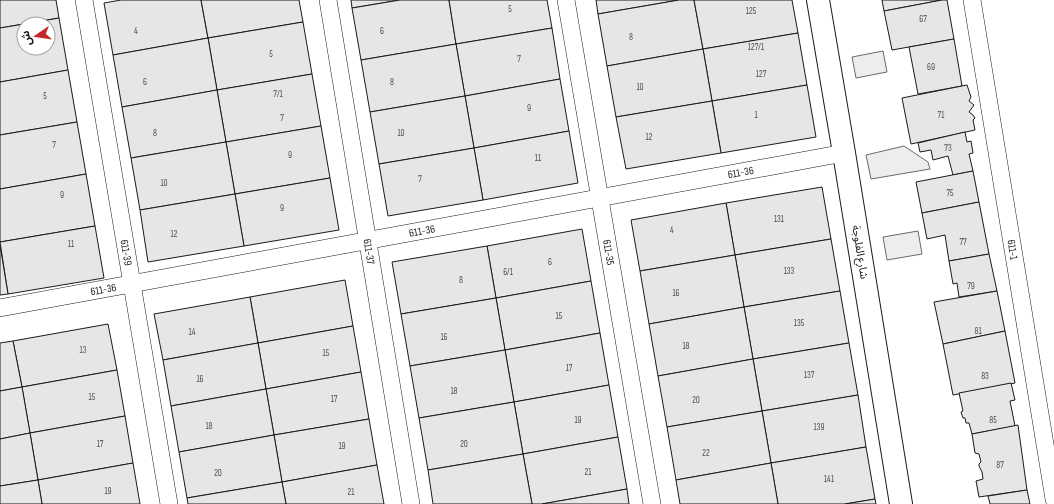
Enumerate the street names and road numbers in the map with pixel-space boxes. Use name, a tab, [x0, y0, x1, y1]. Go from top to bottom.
street label: 611-36	[727, 163, 755, 181]
street label: 611-36	[408, 222, 436, 239]
street label: شارع الفلوجة	[848, 224, 871, 280]
street label: 611-39	[118, 238, 135, 266]
street label: 611-37	[361, 238, 378, 266]
street label: 611-1	[1005, 238, 1021, 261]
street label: 611-35	[600, 239, 618, 266]
street label: 611-36	[89, 280, 117, 298]

